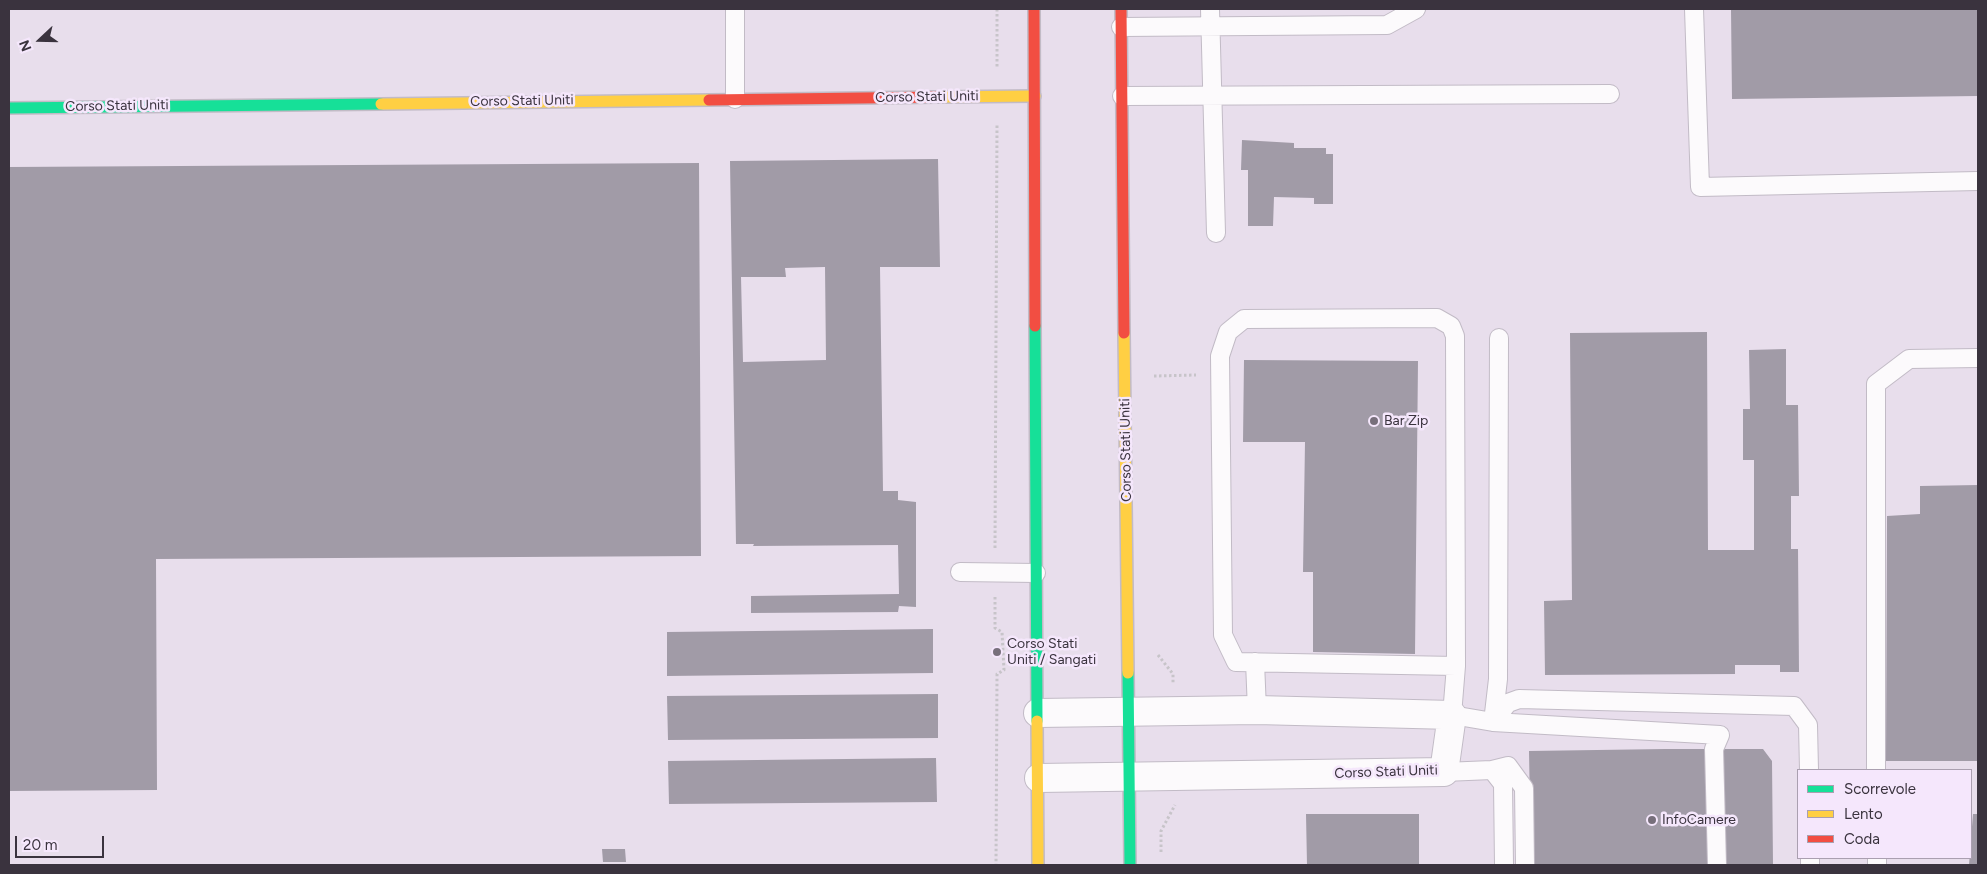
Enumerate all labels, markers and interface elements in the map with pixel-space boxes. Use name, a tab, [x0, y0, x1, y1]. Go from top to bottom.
north arrow	[15, 15, 65, 65]
text: N	[16, 37, 35, 54]
street label: Corso Stati Uniti	[875, 88, 979, 106]
street label: Corso Stati Uniti	[470, 92, 574, 110]
street label: Corso Stati Uniti	[65, 97, 169, 115]
street label: Corso Stati Uniti	[1117, 398, 1135, 502]
place label: Bar Zip	[1384, 413, 1428, 429]
marker: Bar Zip	[1368, 415, 1380, 427]
place label: Corso Stati Uniti / Sangati	[1007, 636, 1096, 669]
marker: Corso Stati Uniti / Sangati	[991, 646, 1003, 658]
street label: Corso Stati Uniti	[1334, 762, 1438, 782]
legend	[1797, 769, 1972, 859]
text: Scorrevole	[1844, 780, 1916, 798]
text: Lento	[1844, 805, 1883, 823]
place label: InfoCamere	[1662, 812, 1736, 828]
marker: InfoCamere	[1646, 814, 1658, 826]
scale bar	[18, 826, 106, 858]
text: Coda	[1844, 830, 1880, 848]
text: 20 m	[23, 836, 57, 854]

